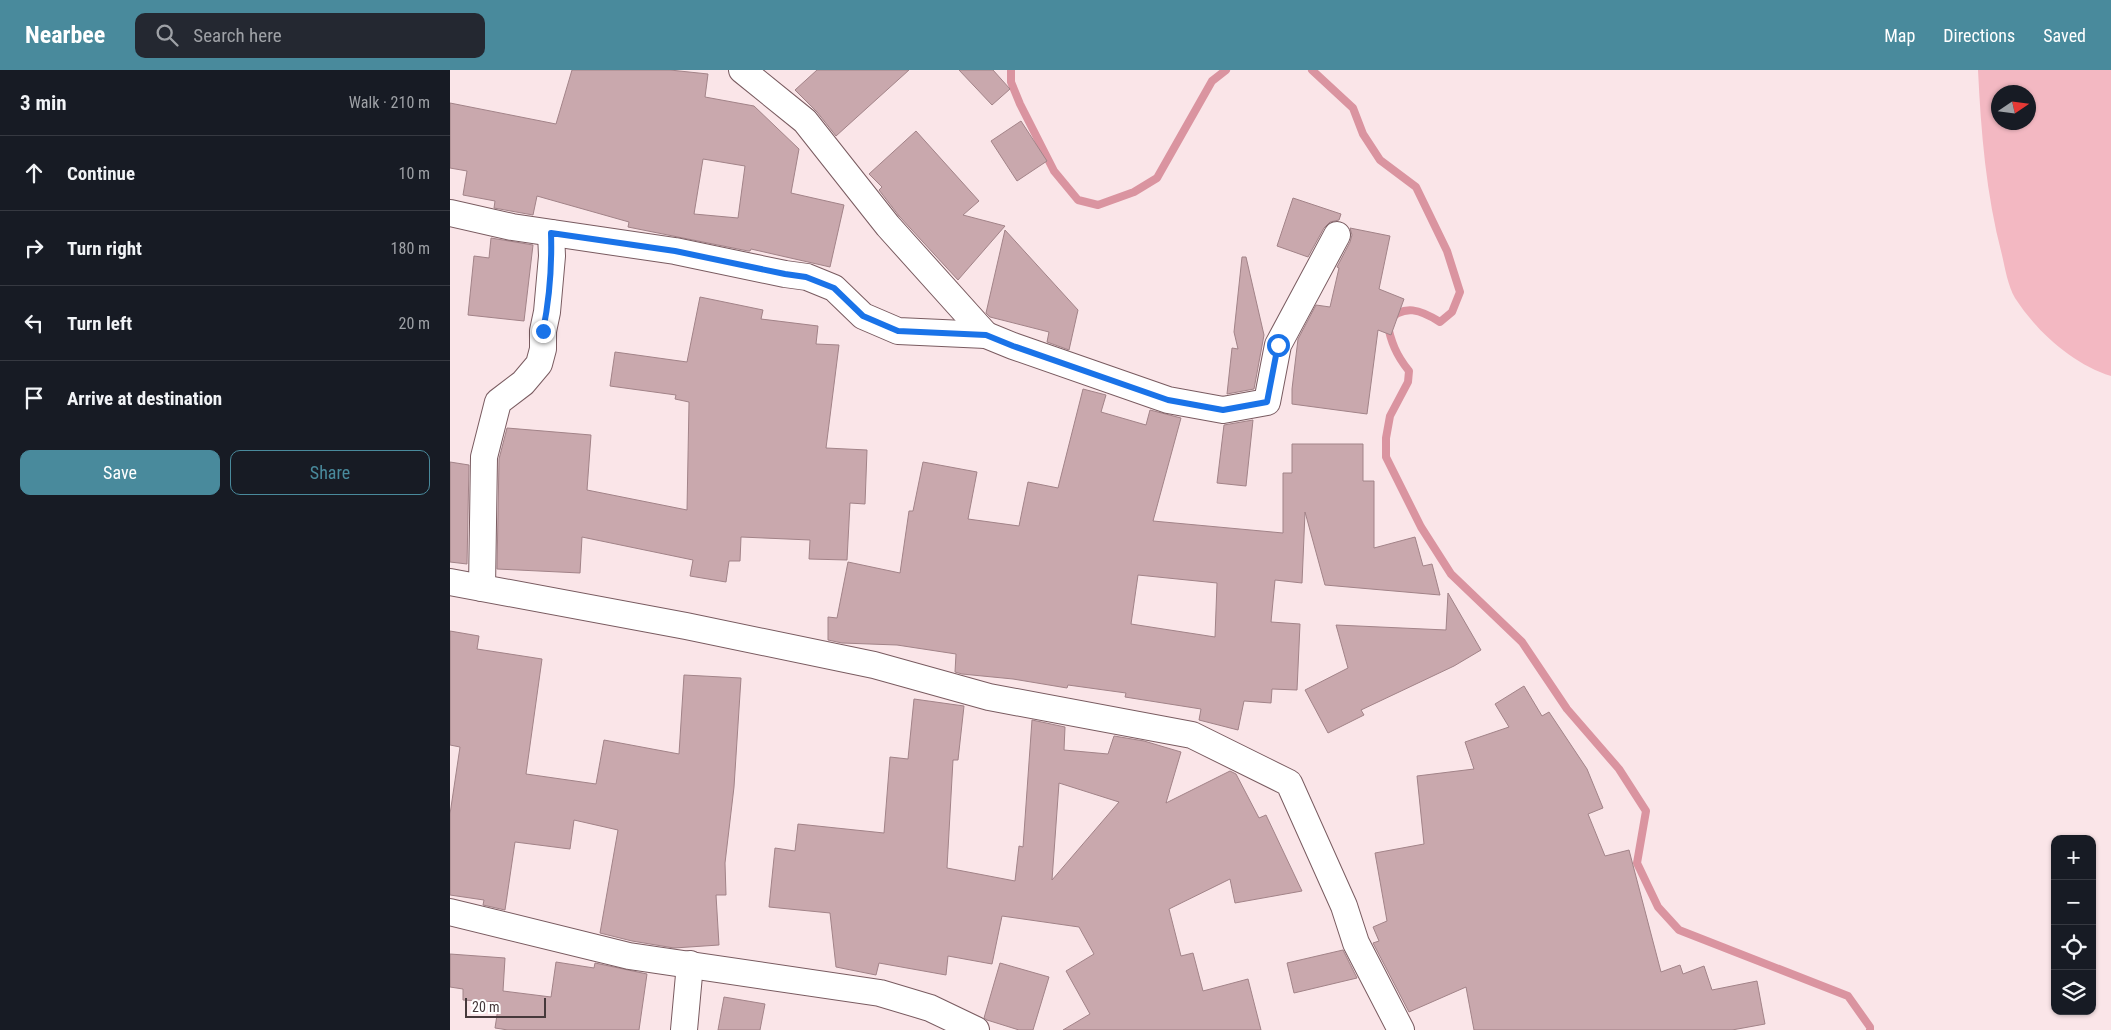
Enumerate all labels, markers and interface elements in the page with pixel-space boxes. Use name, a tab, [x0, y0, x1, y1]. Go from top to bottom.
search box	[135, 13, 485, 58]
text: Nearbee	[25, 21, 105, 49]
icon: search	[153, 21, 181, 49]
text: Search here	[193, 24, 282, 47]
text: Map	[1884, 25, 1915, 46]
text: Directions	[1943, 25, 2015, 46]
text: Saved	[2043, 25, 2086, 46]
north arrow	[1991, 85, 2036, 130]
text: 3 min	[20, 91, 67, 115]
text: Walk · 210 m	[349, 93, 430, 112]
icon: ahead	[20, 159, 48, 187]
text: Continue	[67, 162, 135, 185]
text: 10 m	[398, 164, 430, 183]
icon: right	[20, 234, 48, 262]
text: Turn right	[67, 237, 142, 260]
text: 180 m	[391, 239, 430, 258]
icon: left	[20, 309, 48, 337]
text: Turn left	[67, 312, 132, 335]
text: 20 m	[398, 314, 430, 333]
route end	[532, 320, 555, 343]
route start	[1267, 334, 1290, 357]
icon: arrive	[20, 384, 48, 412]
text: Arrive at destination	[67, 387, 222, 410]
button: Save	[20, 450, 220, 495]
button: Share	[230, 450, 430, 495]
map controls	[2051, 835, 2096, 1015]
button: +	[2051, 835, 2096, 880]
button: −	[2051, 880, 2096, 925]
button: locate	[2051, 925, 2096, 970]
button: layers	[2051, 970, 2096, 1015]
scale bar	[465, 995, 546, 1018]
text: 20 m	[472, 999, 500, 1015]

